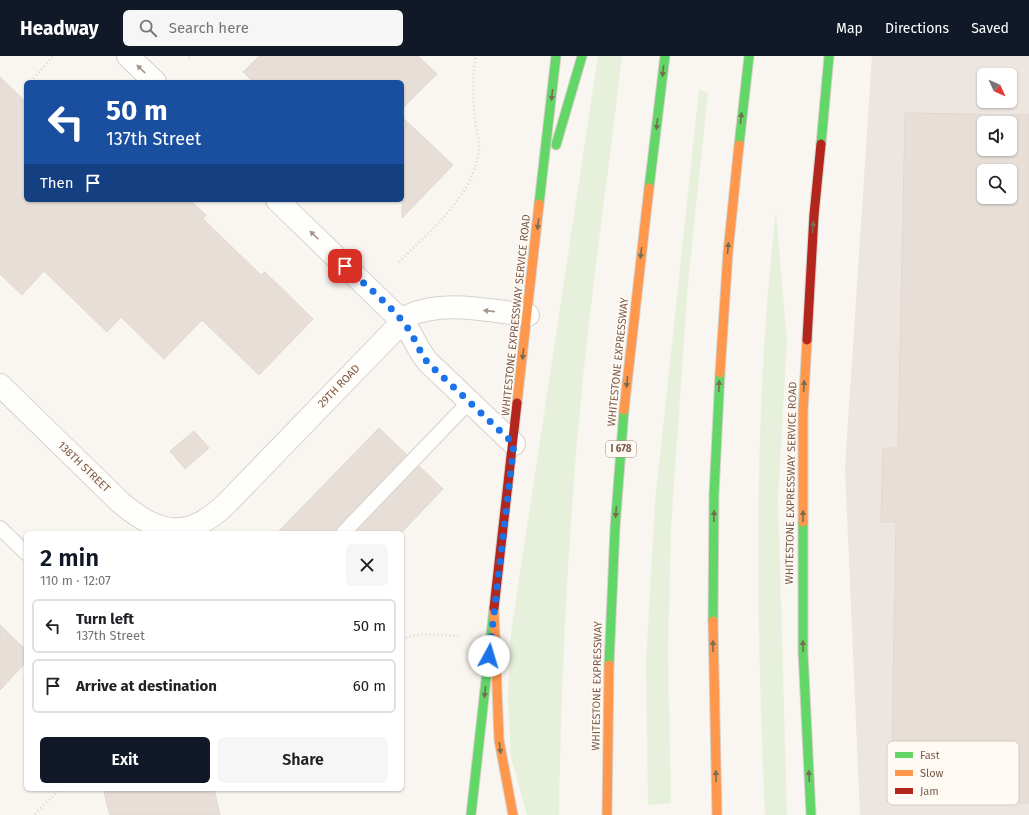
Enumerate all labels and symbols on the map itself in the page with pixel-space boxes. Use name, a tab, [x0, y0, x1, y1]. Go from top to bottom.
one-way arrow	[136, 64, 146, 74]
one-way arrow	[660, 65, 667, 77]
north arrow	[977, 68, 1017, 108]
one-way arrow	[549, 89, 556, 101]
one-way arrow	[738, 112, 744, 125]
one-way arrow	[654, 118, 660, 130]
street label: WHITESTONE EXPRESSWAY SERVICE ROAD	[499, 214, 533, 416]
one-way arrow	[535, 218, 541, 230]
one-way arrow	[810, 221, 817, 233]
one-way arrow	[309, 231, 318, 240]
one-way arrow	[725, 242, 732, 254]
one-way arrow	[638, 247, 645, 259]
pin	[328, 249, 362, 283]
street label: WHITESTONE EXPRESSWAY	[605, 297, 631, 427]
one-way arrow	[483, 308, 495, 314]
one-way arrow	[520, 348, 527, 360]
street label: 29TH ROAD	[315, 362, 363, 410]
one-way arrow	[624, 376, 630, 389]
one-way arrow	[716, 379, 722, 392]
one-way arrow	[801, 380, 808, 392]
street label: WHITESTONE EXPRESSWAY SERVICE ROAD	[783, 382, 799, 584]
street label: 138TH STREET	[55, 439, 113, 495]
road number: I 678	[606, 441, 636, 457]
one-way arrow	[613, 506, 620, 518]
one-way arrow	[711, 509, 717, 522]
one-way arrow	[800, 509, 806, 522]
street label: WHITESTONE EXPRESSWAY	[589, 621, 605, 751]
position arrow	[468, 635, 510, 677]
one-way arrow	[710, 639, 716, 652]
one-way arrow	[800, 639, 806, 652]
one-way arrow	[482, 686, 488, 698]
legend	[887, 741, 1019, 805]
one-way arrow	[497, 742, 503, 754]
text: Fast	[920, 749, 940, 762]
text: Slow	[920, 767, 944, 780]
one-way arrow	[713, 769, 719, 782]
one-way arrow	[806, 770, 813, 782]
text: Jam	[920, 785, 939, 798]

